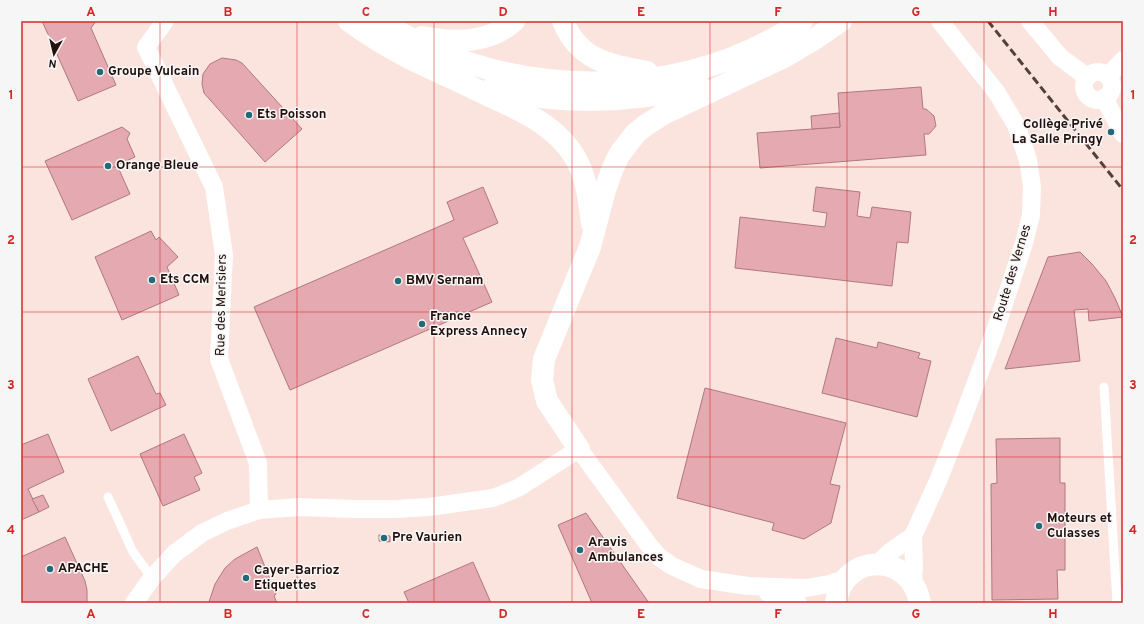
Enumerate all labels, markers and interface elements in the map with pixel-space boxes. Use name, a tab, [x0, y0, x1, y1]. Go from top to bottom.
text: A	[86, 5, 96, 21]
text: B	[224, 5, 233, 21]
text: C	[362, 5, 370, 21]
text: D	[498, 5, 508, 21]
text: E	[637, 5, 645, 21]
text: F	[774, 5, 782, 21]
text: G	[912, 5, 921, 21]
text: H	[1048, 5, 1058, 21]
north arrow	[34, 34, 74, 74]
text: N	[48, 55, 58, 70]
place label: Groupe Vulcain	[108, 64, 199, 80]
marker: Groupe Vulcain	[95, 67, 105, 77]
text: 1	[8, 88, 14, 104]
text: 1	[1130, 88, 1136, 104]
place label: Ets Poisson	[257, 107, 326, 123]
marker: Ets Poisson	[244, 110, 254, 120]
place label: Collège Privé La Salle Pringy	[1012, 117, 1104, 148]
marker: Collège Privé La Salle Pringy	[1106, 127, 1116, 137]
place label: Orange Bleue	[116, 158, 198, 174]
marker: Orange Bleue	[103, 161, 113, 171]
street label: Route des Vernes	[991, 223, 1035, 323]
text: 2	[7, 233, 15, 249]
text: 2	[1129, 233, 1137, 249]
street label: Rue des Merisiers	[213, 254, 231, 356]
place label: Ets CCM	[160, 272, 210, 288]
place label: BMV Sernam	[406, 273, 484, 289]
marker: Ets CCM	[147, 275, 157, 285]
marker: BMV Sernam	[393, 276, 403, 286]
place label: France Express Annecy	[430, 309, 528, 340]
marker: France Express Annecy	[417, 319, 427, 329]
text: 3	[7, 378, 15, 394]
text: 3	[1129, 378, 1137, 394]
place label: Moteurs et Culasses	[1047, 511, 1112, 542]
marker: Moteurs et Culasses	[1034, 521, 1044, 531]
text: 4	[7, 523, 15, 539]
text: 4	[1129, 523, 1137, 539]
place label: Pre Vaurien	[392, 530, 462, 546]
marker: Pre Vaurien	[379, 533, 389, 543]
place label: Aravis Ambulances	[588, 535, 663, 566]
marker: Aravis Ambulances	[575, 545, 585, 555]
place label: APACHE	[58, 561, 109, 577]
place label: Cayer-Barrioz Etiquettes	[254, 563, 340, 594]
marker: APACHE	[45, 564, 55, 574]
marker: Cayer-Barrioz Etiquettes	[241, 573, 251, 583]
text: A	[86, 607, 96, 623]
text: B	[224, 607, 233, 623]
text: C	[362, 607, 370, 623]
text: D	[498, 607, 508, 623]
text: E	[637, 607, 645, 623]
text: F	[774, 607, 782, 623]
text: G	[912, 607, 921, 623]
text: H	[1048, 607, 1058, 623]

